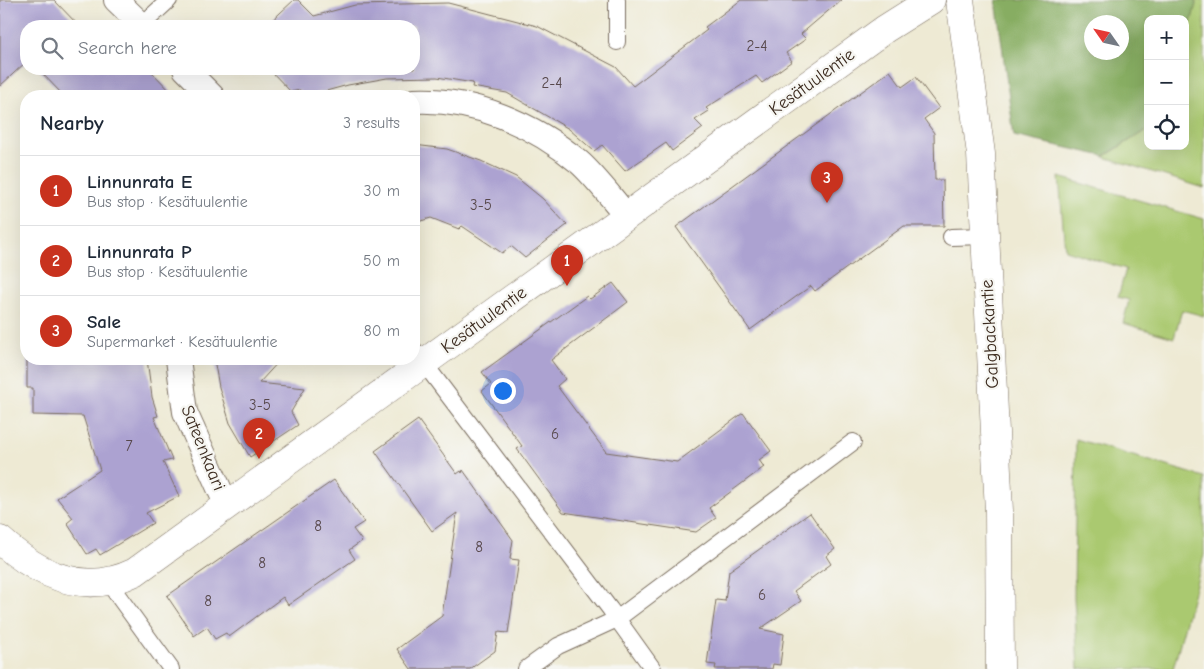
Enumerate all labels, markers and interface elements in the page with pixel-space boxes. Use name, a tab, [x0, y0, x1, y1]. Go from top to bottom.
north arrow	[1084, 15, 1129, 60]
map controls	[1144, 15, 1189, 150]
button: +	[1144, 15, 1189, 60]
search box	[20, 20, 420, 75]
icon: search	[38, 34, 66, 62]
text: Search here	[78, 37, 177, 59]
house number: 2-4	[746, 37, 768, 55]
street label: Kesätuulentie	[765, 44, 859, 120]
button: −	[1144, 60, 1189, 105]
house number: 2-4	[541, 74, 563, 92]
button: locate	[1144, 105, 1189, 150]
text: Nearby	[40, 111, 104, 135]
text: 3 results	[343, 114, 400, 132]
pin: 3	[811, 162, 843, 203]
text: Linnunrata E	[87, 171, 192, 193]
text: 1	[53, 182, 59, 200]
text: 30 m	[364, 182, 400, 200]
text: Bus stop · Kesätuulentie	[87, 193, 248, 211]
house number: 3-5	[470, 196, 492, 214]
text: Linnunrata P	[87, 241, 192, 263]
pin: 1	[551, 245, 583, 286]
text: 2	[52, 252, 60, 270]
text: 50 m	[363, 252, 400, 270]
text: Bus stop · Kesätuulentie	[87, 263, 248, 281]
street label: Galgbackantie	[977, 279, 1003, 389]
street label: Kesätuulentie	[437, 282, 531, 358]
text: Sale	[87, 311, 121, 333]
text: 3	[52, 322, 60, 340]
text: 80 m	[363, 322, 400, 340]
text: Supermarket · Kesätuulentie	[87, 333, 278, 351]
your location	[490, 378, 516, 404]
house number: 3-5	[249, 396, 271, 414]
street label: Sateenkaari	[176, 402, 230, 494]
pin: 2	[243, 418, 275, 459]
house number: 6	[551, 425, 559, 443]
house number: 7	[125, 437, 133, 455]
house number: 8	[314, 517, 322, 535]
house number: 8	[475, 538, 483, 556]
house number: 8	[258, 554, 266, 572]
house number: 6	[758, 586, 766, 604]
house number: 8	[204, 592, 212, 610]

